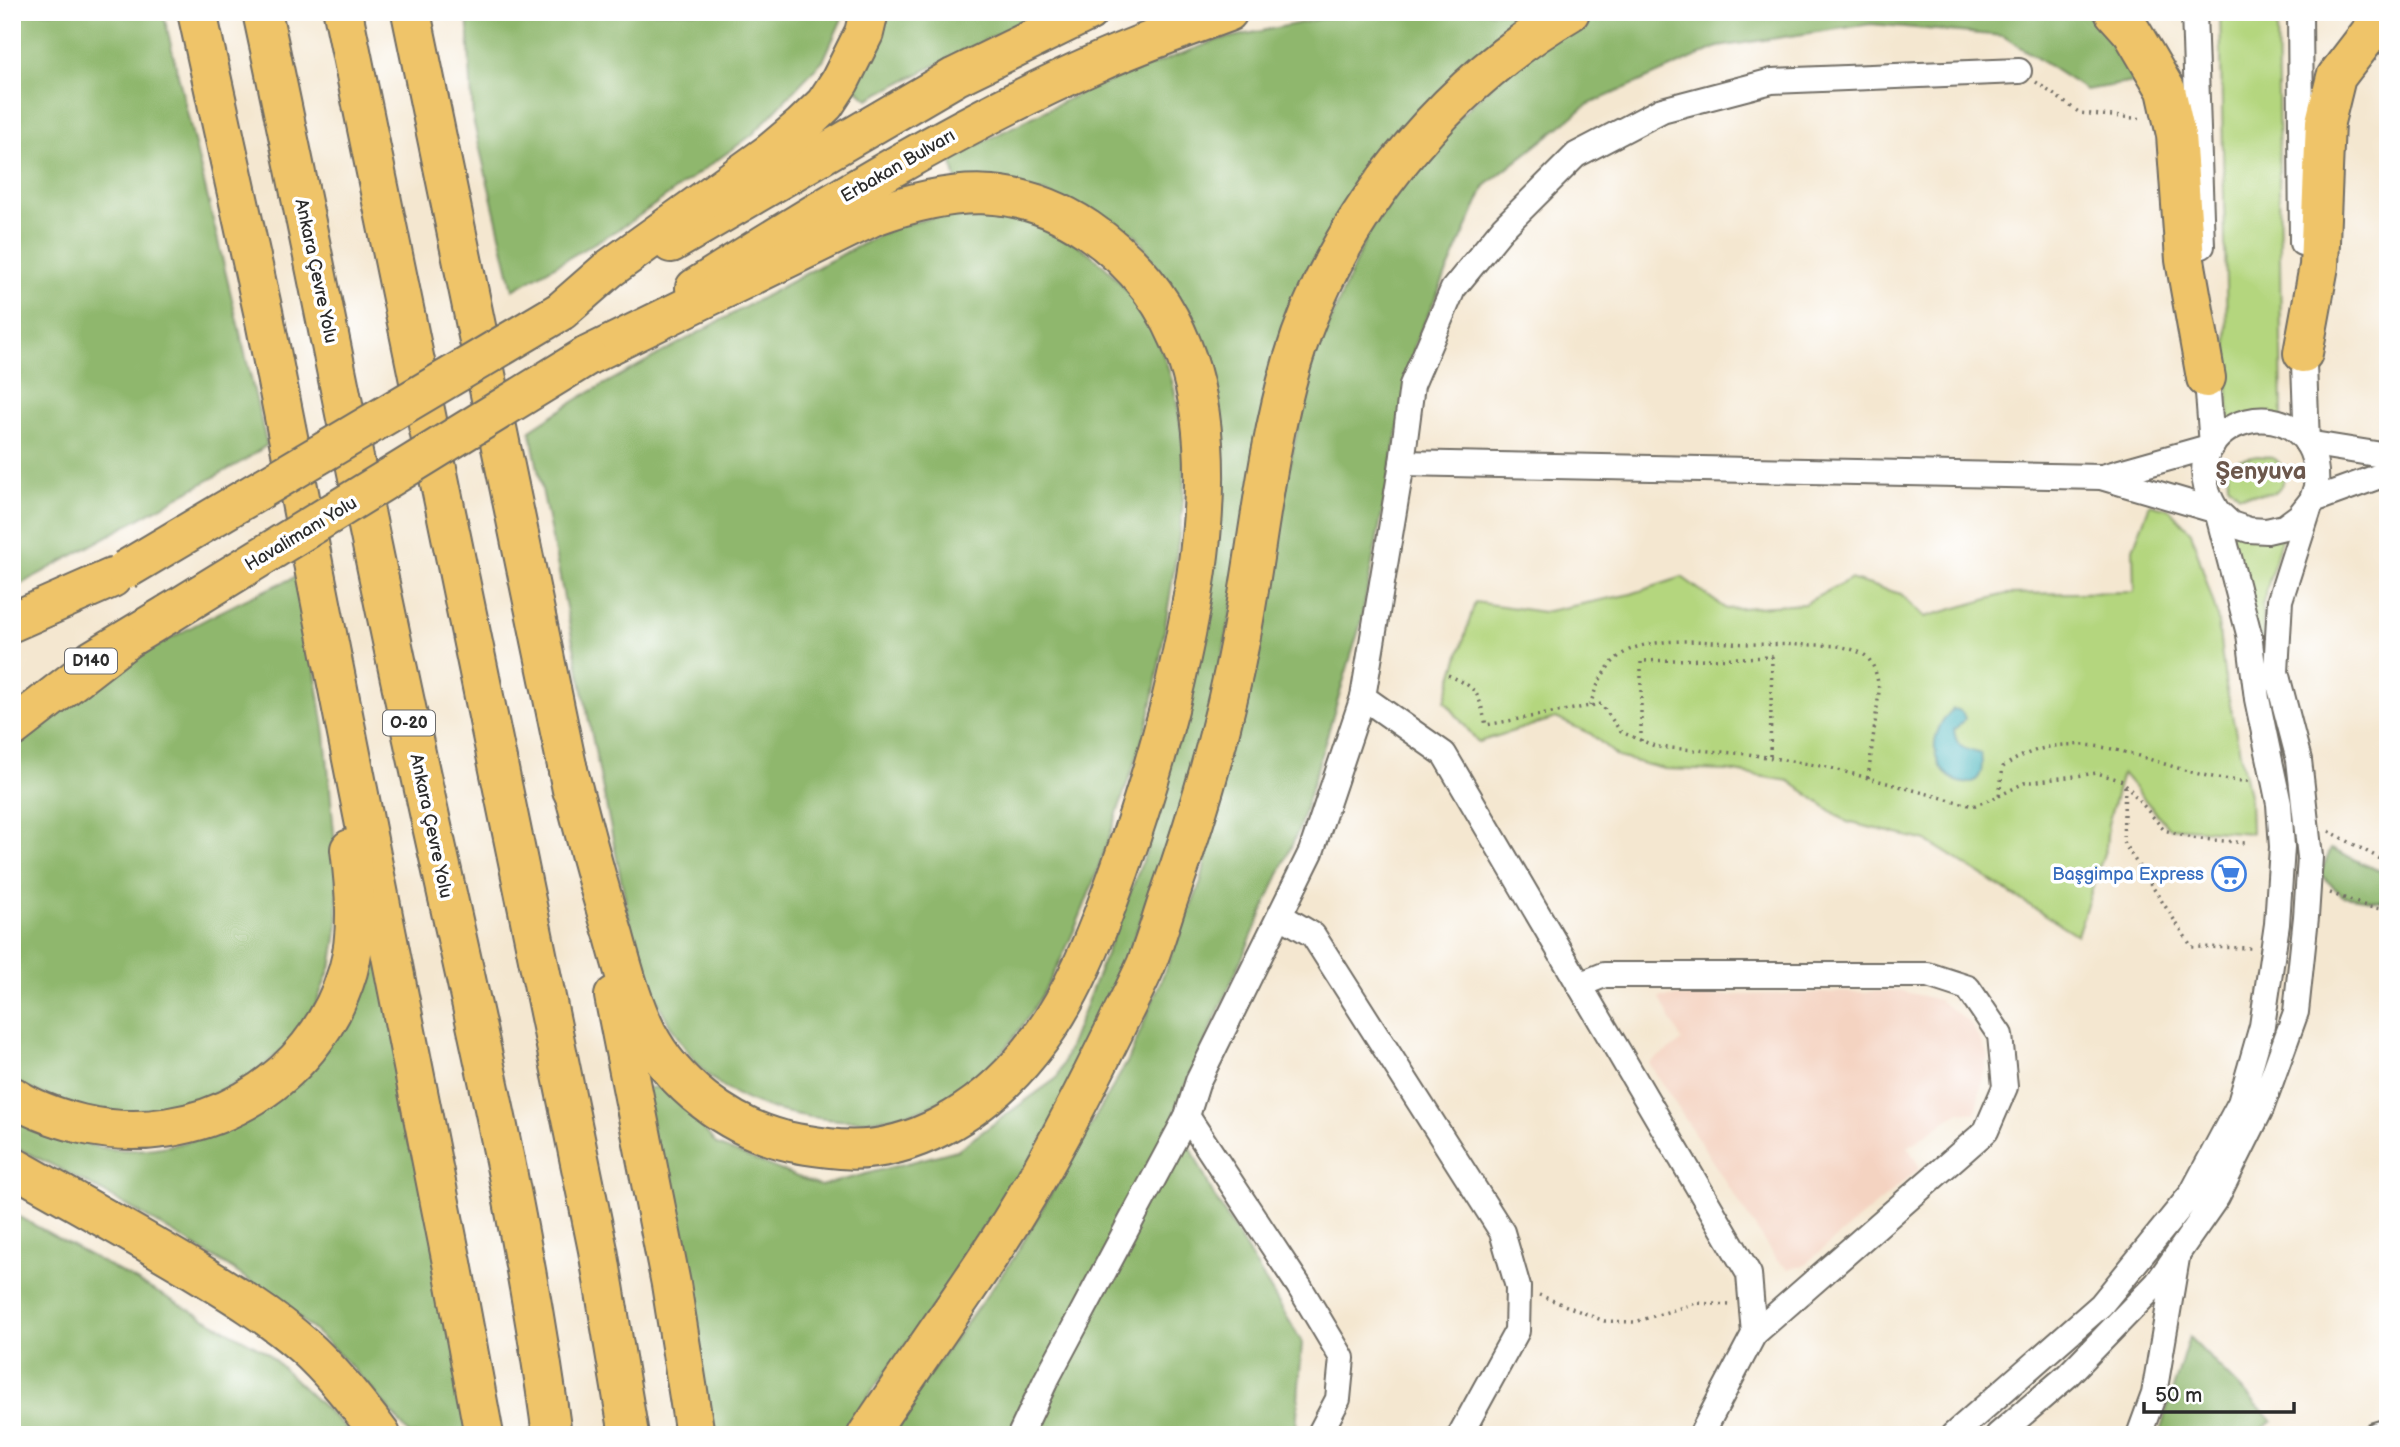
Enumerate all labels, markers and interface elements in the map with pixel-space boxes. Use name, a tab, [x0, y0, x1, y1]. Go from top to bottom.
street label: Erbakan Bulvarı	[837, 125, 959, 207]
street label: Ankara Çevre Yolu	[290, 197, 342, 345]
district label: Şenyuva	[2216, 457, 2306, 486]
street label: Havalimanı Yolu	[241, 492, 361, 576]
road number: D140	[65, 648, 117, 674]
road number: O-20	[383, 710, 435, 736]
street label: Ankara Çevre Yolu	[405, 752, 457, 900]
supermarket icon: Başgimpa Express	[2210, 855, 2248, 893]
place label: Başgimpa Express	[2052, 864, 2204, 885]
scale bar	[2144, 1370, 2295, 1414]
text: 50 m	[2155, 1383, 2202, 1408]

